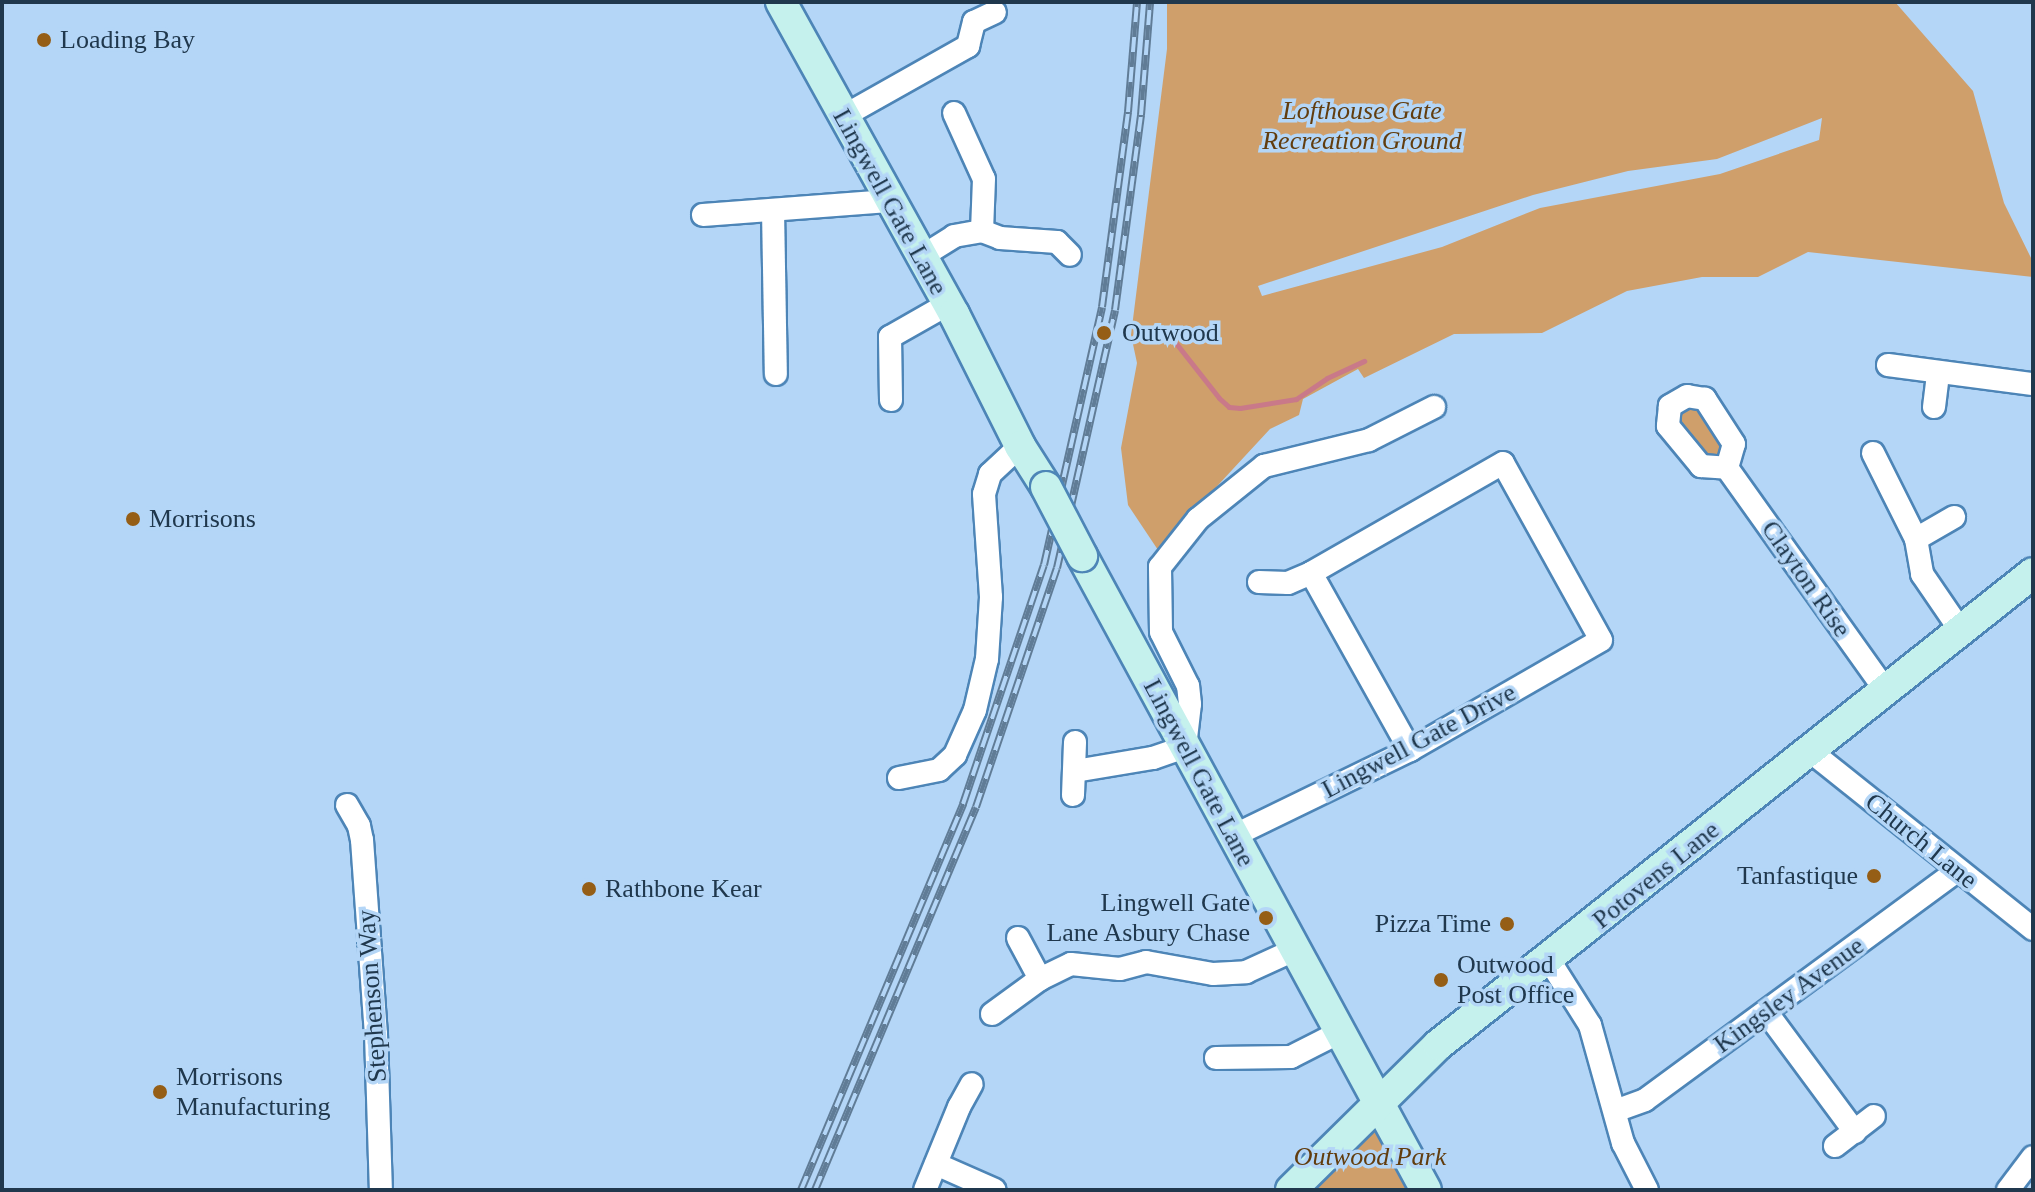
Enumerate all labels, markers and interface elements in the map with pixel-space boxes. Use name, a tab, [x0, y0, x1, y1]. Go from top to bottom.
place label: Loading Bay	[60, 24, 195, 56]
marker: Loading Bay	[35, 31, 53, 49]
park label: Lofthouse Gate Recreation Ground	[1262, 95, 1462, 156]
street label: Lingwell Gate Lane	[826, 104, 954, 300]
place label: Outwood	[1122, 317, 1219, 349]
marker: Outwood	[1093, 322, 1115, 344]
place label: Morrisons	[149, 503, 256, 535]
marker: Morrisons	[124, 510, 142, 528]
street label: Clayton Rise	[1754, 515, 1858, 643]
street label: Lingwell Gate Lane	[1136, 674, 1262, 872]
street label: Lingwell Gate Drive	[1317, 677, 1521, 805]
street label: Church Lane	[1859, 786, 1983, 896]
street label: Potovens Lane	[1586, 814, 1726, 936]
place label: Tanfastique	[1737, 860, 1858, 892]
marker: Tanfastique	[1865, 867, 1883, 885]
place label: Rathbone Kear	[605, 873, 762, 905]
marker: Rathbone Kear	[580, 880, 598, 898]
place label: Lingwell Gate Lane Asbury Chase	[1045, 887, 1250, 948]
street label: Stephenson Way	[350, 908, 394, 1084]
place label: Pizza Time	[1374, 908, 1491, 940]
marker: Lingwell Gate Lane Asbury Chase	[1257, 909, 1275, 927]
marker: Pizza Time	[1498, 915, 1516, 933]
street label: Kingsley Avenue	[1707, 930, 1871, 1060]
place label: Outwood Post Office	[1457, 949, 1574, 1010]
marker: Outwood Post Office	[1432, 971, 1450, 989]
place label: Morrisons Manufacturing	[176, 1061, 331, 1122]
marker: Morrisons Manufacturing	[151, 1083, 169, 1101]
park label: Outwood Park	[1294, 1141, 1446, 1173]

